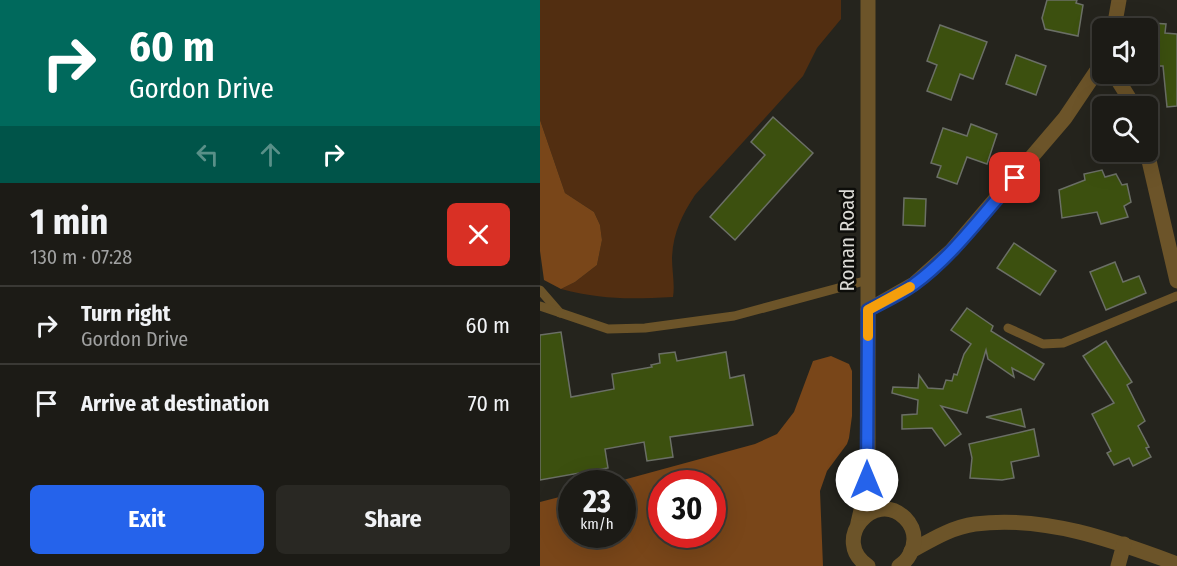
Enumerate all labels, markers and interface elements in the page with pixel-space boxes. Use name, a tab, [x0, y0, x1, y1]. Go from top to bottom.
map controls	[1092, 18, 1158, 162]
button: sound	[1092, 18, 1158, 84]
text: 60 m	[129, 22, 215, 72]
icon: right	[30, 24, 108, 102]
text: Gordon Drive	[129, 73, 274, 105]
button: search	[1092, 96, 1158, 162]
icon: left	[191, 138, 224, 171]
icon: ahead	[254, 138, 287, 171]
icon: right	[317, 138, 350, 171]
pin	[989, 152, 1040, 203]
icon: arrive	[998, 161, 1031, 194]
street label: Ronan Road	[834, 188, 860, 292]
text: 1 min	[30, 200, 108, 244]
button: close	[447, 203, 510, 266]
text: 130 m · 07:28	[30, 245, 132, 269]
text: Turn right	[81, 300, 170, 327]
icon: right	[30, 309, 63, 342]
text: 60 m	[466, 312, 510, 339]
text: Gordon Drive	[81, 327, 188, 351]
icon: arrive	[30, 387, 63, 420]
text: Arrive at destination	[81, 390, 269, 417]
text: 70 m	[468, 390, 510, 417]
position arrow	[835, 448, 899, 512]
speed limit sign: 30	[648, 470, 726, 548]
text: 23	[583, 484, 611, 520]
button: Exit	[30, 485, 264, 554]
button: Share	[276, 485, 510, 554]
text: km/h	[580, 515, 614, 533]

